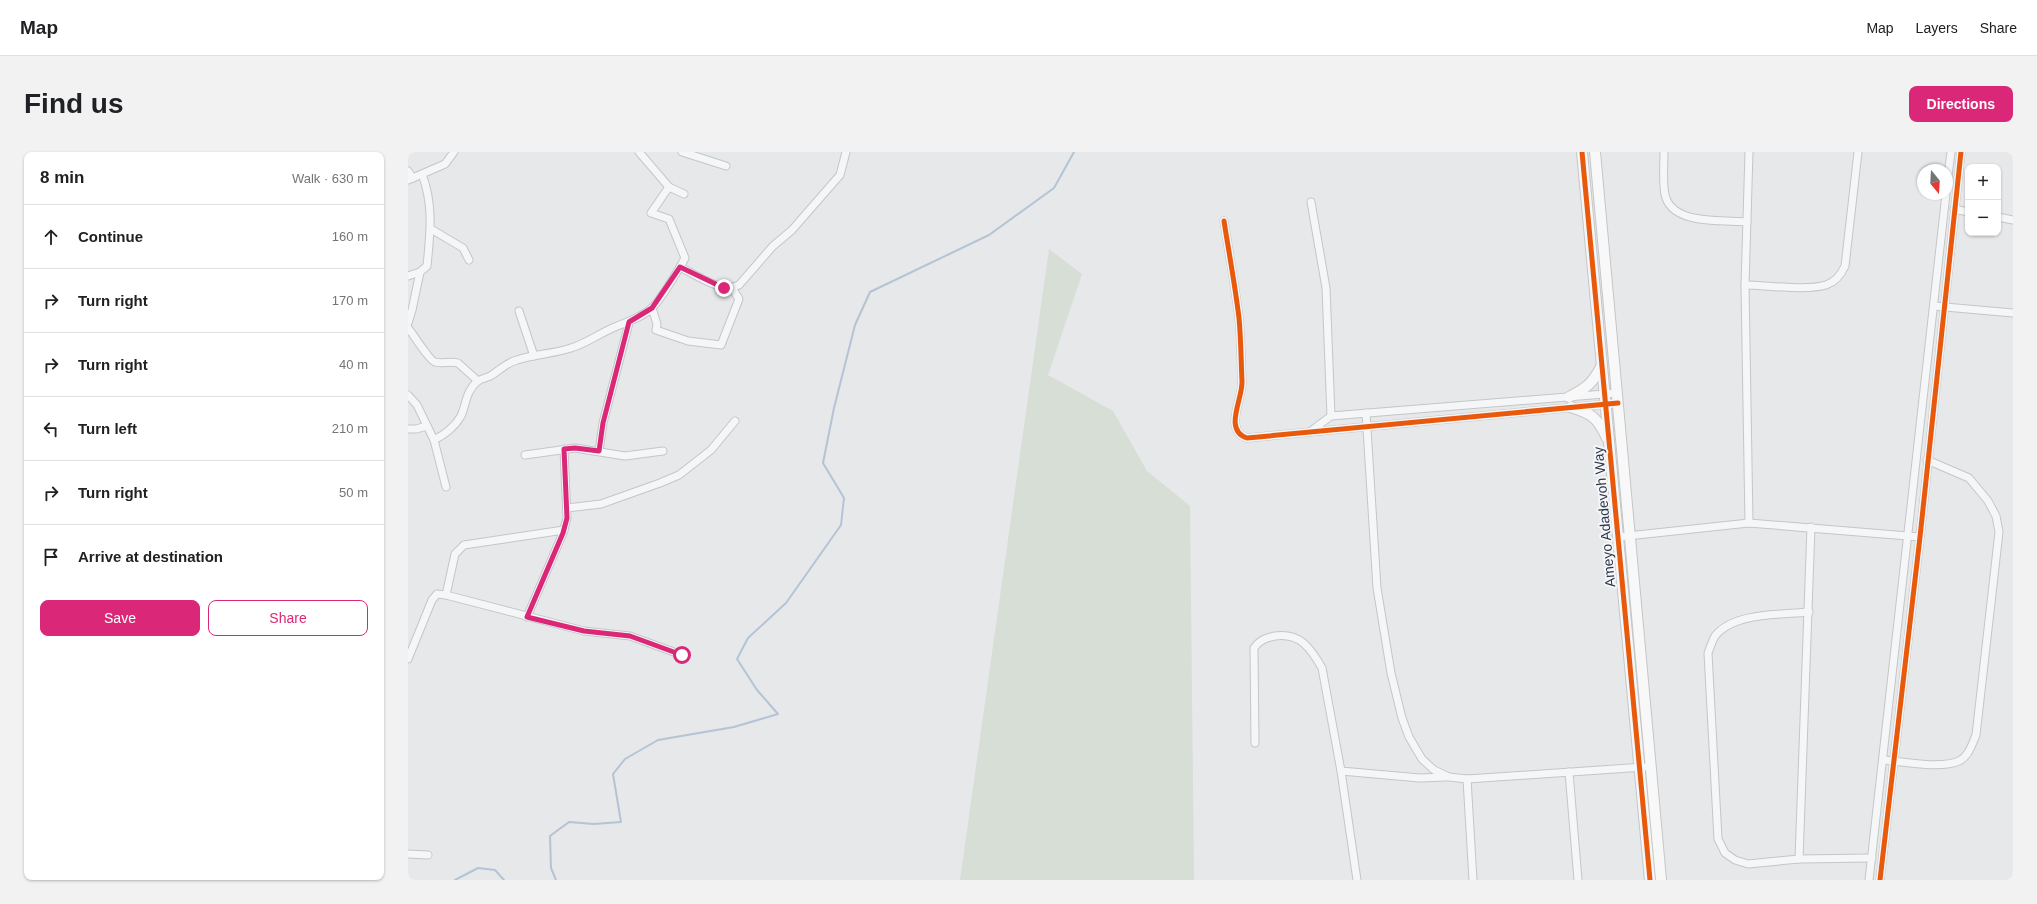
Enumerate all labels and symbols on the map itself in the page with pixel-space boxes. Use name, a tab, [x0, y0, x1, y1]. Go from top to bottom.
north arrow	[1917, 164, 1953, 200]
route end	[715, 279, 733, 297]
street label: Ameyo Adadevoh Way	[1590, 446, 1618, 588]
route start	[673, 646, 691, 664]

